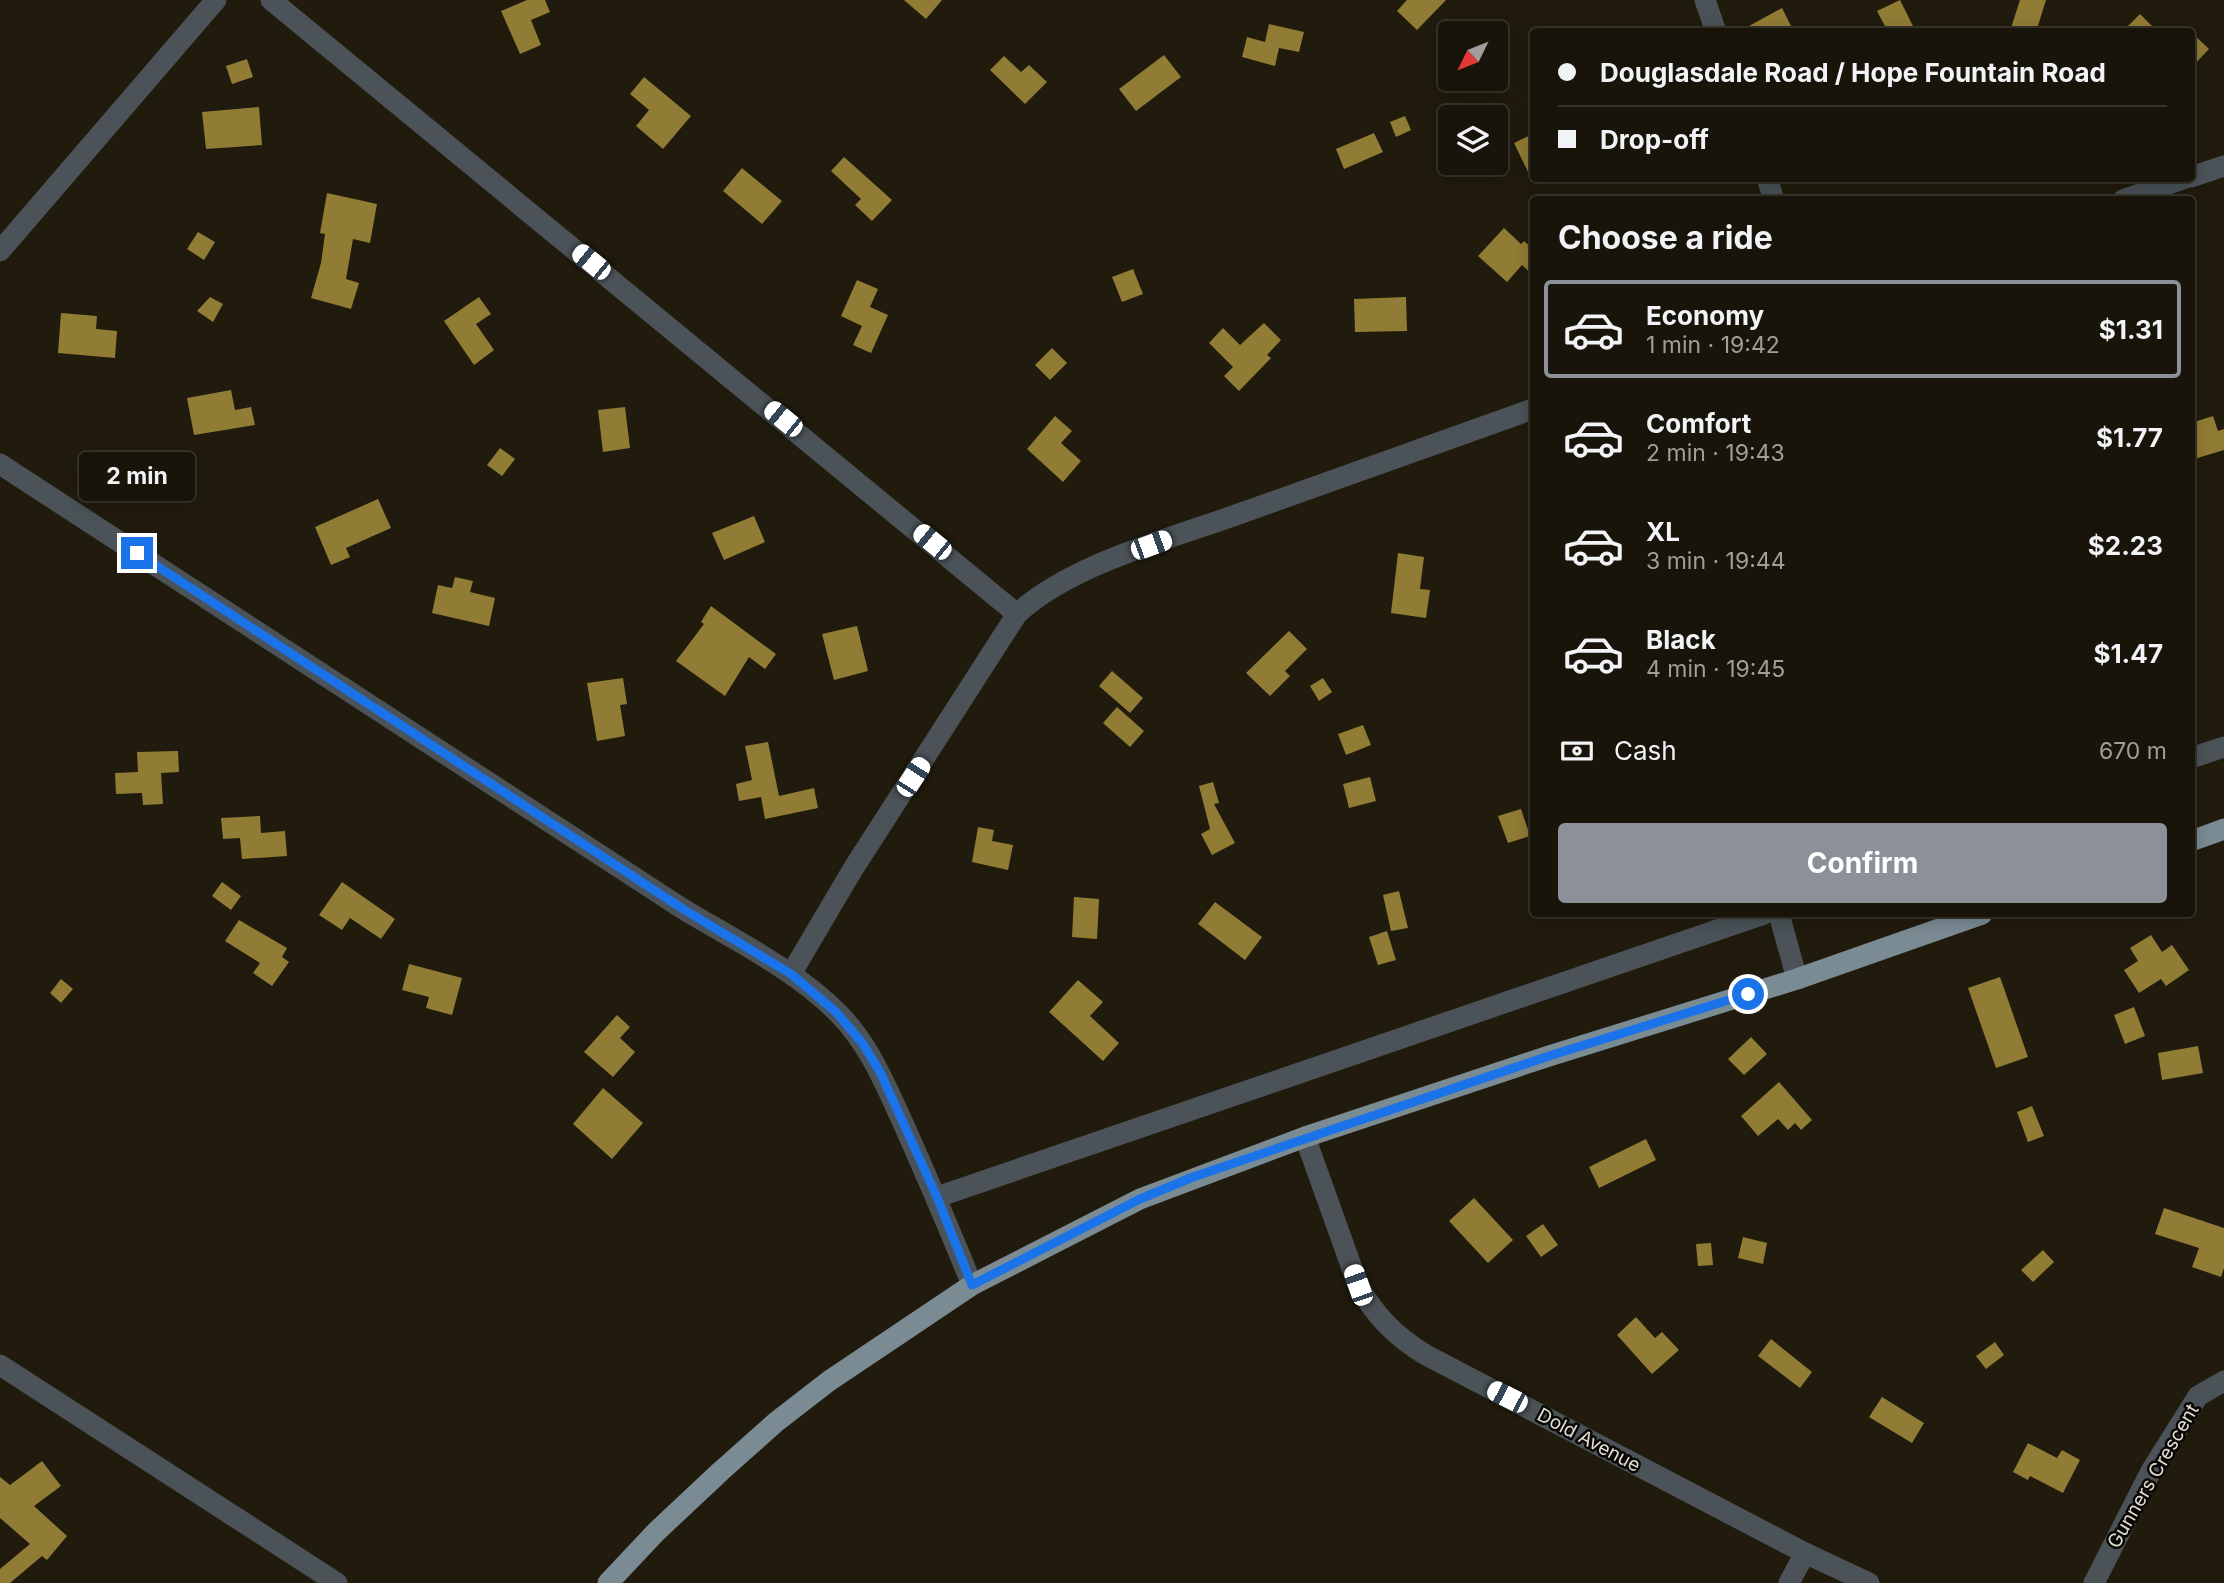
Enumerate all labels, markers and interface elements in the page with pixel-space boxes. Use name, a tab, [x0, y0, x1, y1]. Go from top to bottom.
north arrow	[1438, 21, 1508, 91]
map controls	[1438, 21, 1508, 175]
text: Douglasdale Road / Hope Fountain Road	[1600, 57, 2106, 88]
button: layers	[1438, 105, 1508, 175]
text: Drop-off	[1600, 124, 1709, 155]
text: Choose a ride	[1558, 218, 1773, 257]
car	[569, 241, 614, 283]
icon: car	[1562, 298, 1625, 361]
text: Economy	[1646, 300, 1764, 331]
text: $1.31	[2099, 314, 2163, 345]
text: 1 min · 19:42	[1646, 331, 1780, 359]
car	[761, 398, 806, 440]
icon: car	[1562, 406, 1625, 469]
text: Comfort	[1646, 408, 1751, 439]
text: $1.77	[2096, 422, 2163, 453]
text: 2 min · 19:43	[1646, 439, 1785, 467]
callout: 2 min	[79, 452, 195, 500]
text: 2 min	[106, 462, 168, 490]
icon: car	[1562, 514, 1625, 577]
text: XL	[1646, 516, 1680, 547]
car	[910, 521, 955, 563]
car	[1128, 528, 1175, 562]
text: $2.23	[2088, 530, 2163, 561]
route end	[121, 537, 153, 569]
text: 3 min · 19:44	[1646, 547, 1786, 575]
icon: car	[1562, 622, 1625, 685]
text: Black	[1646, 624, 1716, 655]
text: $1.47	[2093, 638, 2163, 669]
text: 4 min · 19:45	[1646, 655, 1785, 683]
icon: cash	[1558, 732, 1596, 770]
text: Cash	[1614, 735, 1677, 766]
text: 670 m	[2099, 737, 2167, 765]
car	[893, 754, 934, 800]
button: Confirm	[1558, 823, 2167, 903]
route start	[1732, 978, 1764, 1010]
car	[1342, 1262, 1375, 1308]
car	[1484, 1378, 1531, 1416]
street label: Gunners Crescent	[2102, 1400, 2204, 1552]
street label: Dold Avenue	[1534, 1403, 1644, 1477]

